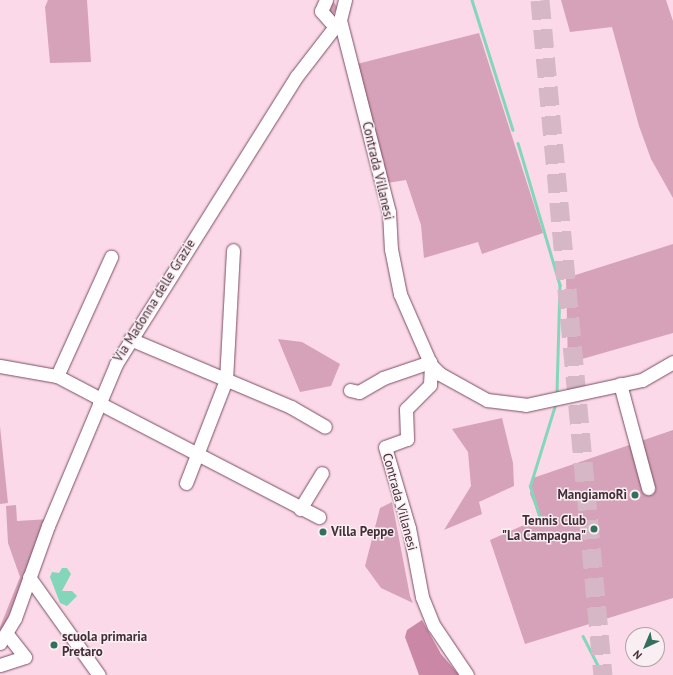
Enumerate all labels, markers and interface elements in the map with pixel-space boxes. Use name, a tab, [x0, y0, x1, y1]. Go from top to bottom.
street label: Contrada Villanesi	[358, 120, 396, 222]
street label: Via Madonna delle Grazie	[111, 237, 199, 365]
street label: Contrada Villanesi	[378, 451, 420, 553]
place label: MangiamoRì	[557, 487, 627, 503]
marker: MangiamoRì	[630, 490, 640, 500]
place label: Tennis Club "La Campagna"	[502, 514, 586, 545]
place label: Villa Peppe	[331, 524, 394, 540]
marker: Tennis Club "La Campagna"	[589, 524, 599, 534]
marker: Villa Peppe	[318, 527, 328, 537]
north arrow	[625, 627, 665, 667]
place label: scuola primaria Pretaro	[62, 630, 147, 661]
marker: scuola primaria Pretaro	[49, 640, 59, 650]
text: N	[630, 647, 645, 662]

